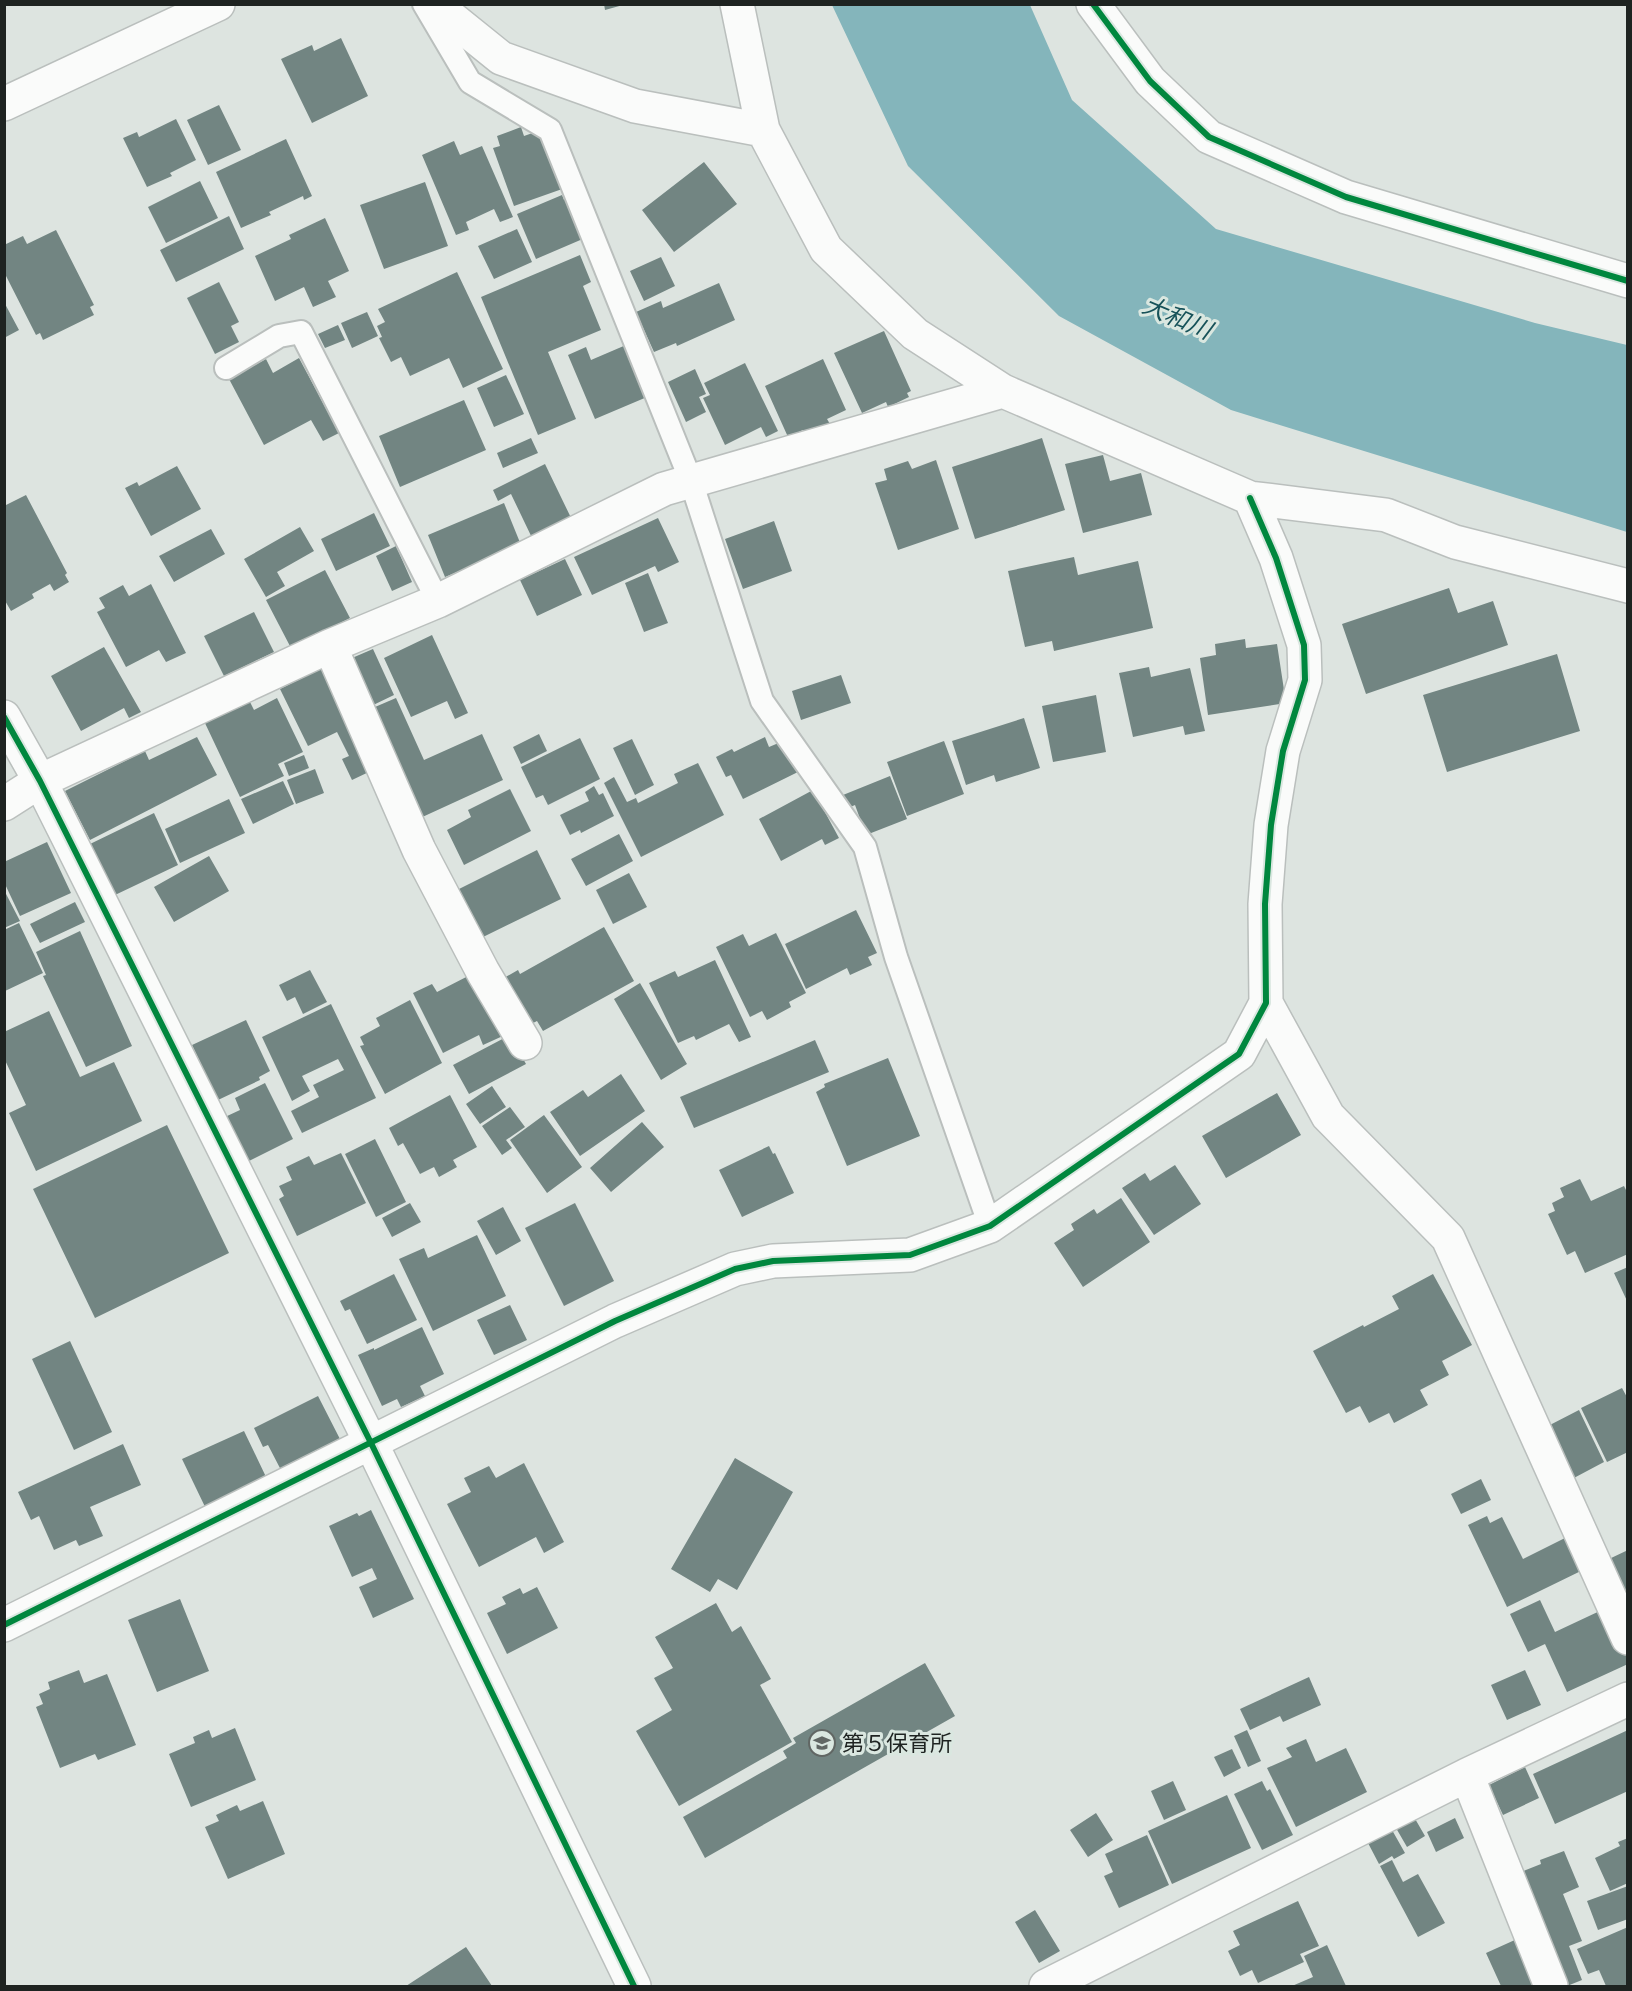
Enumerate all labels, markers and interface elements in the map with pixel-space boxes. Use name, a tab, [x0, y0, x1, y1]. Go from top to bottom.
water label: 大和川	[1138, 289, 1219, 346]
school or university icon: 第５保育所	[807, 1728, 837, 1758]
place label: 第５保育所	[842, 1729, 952, 1757]

